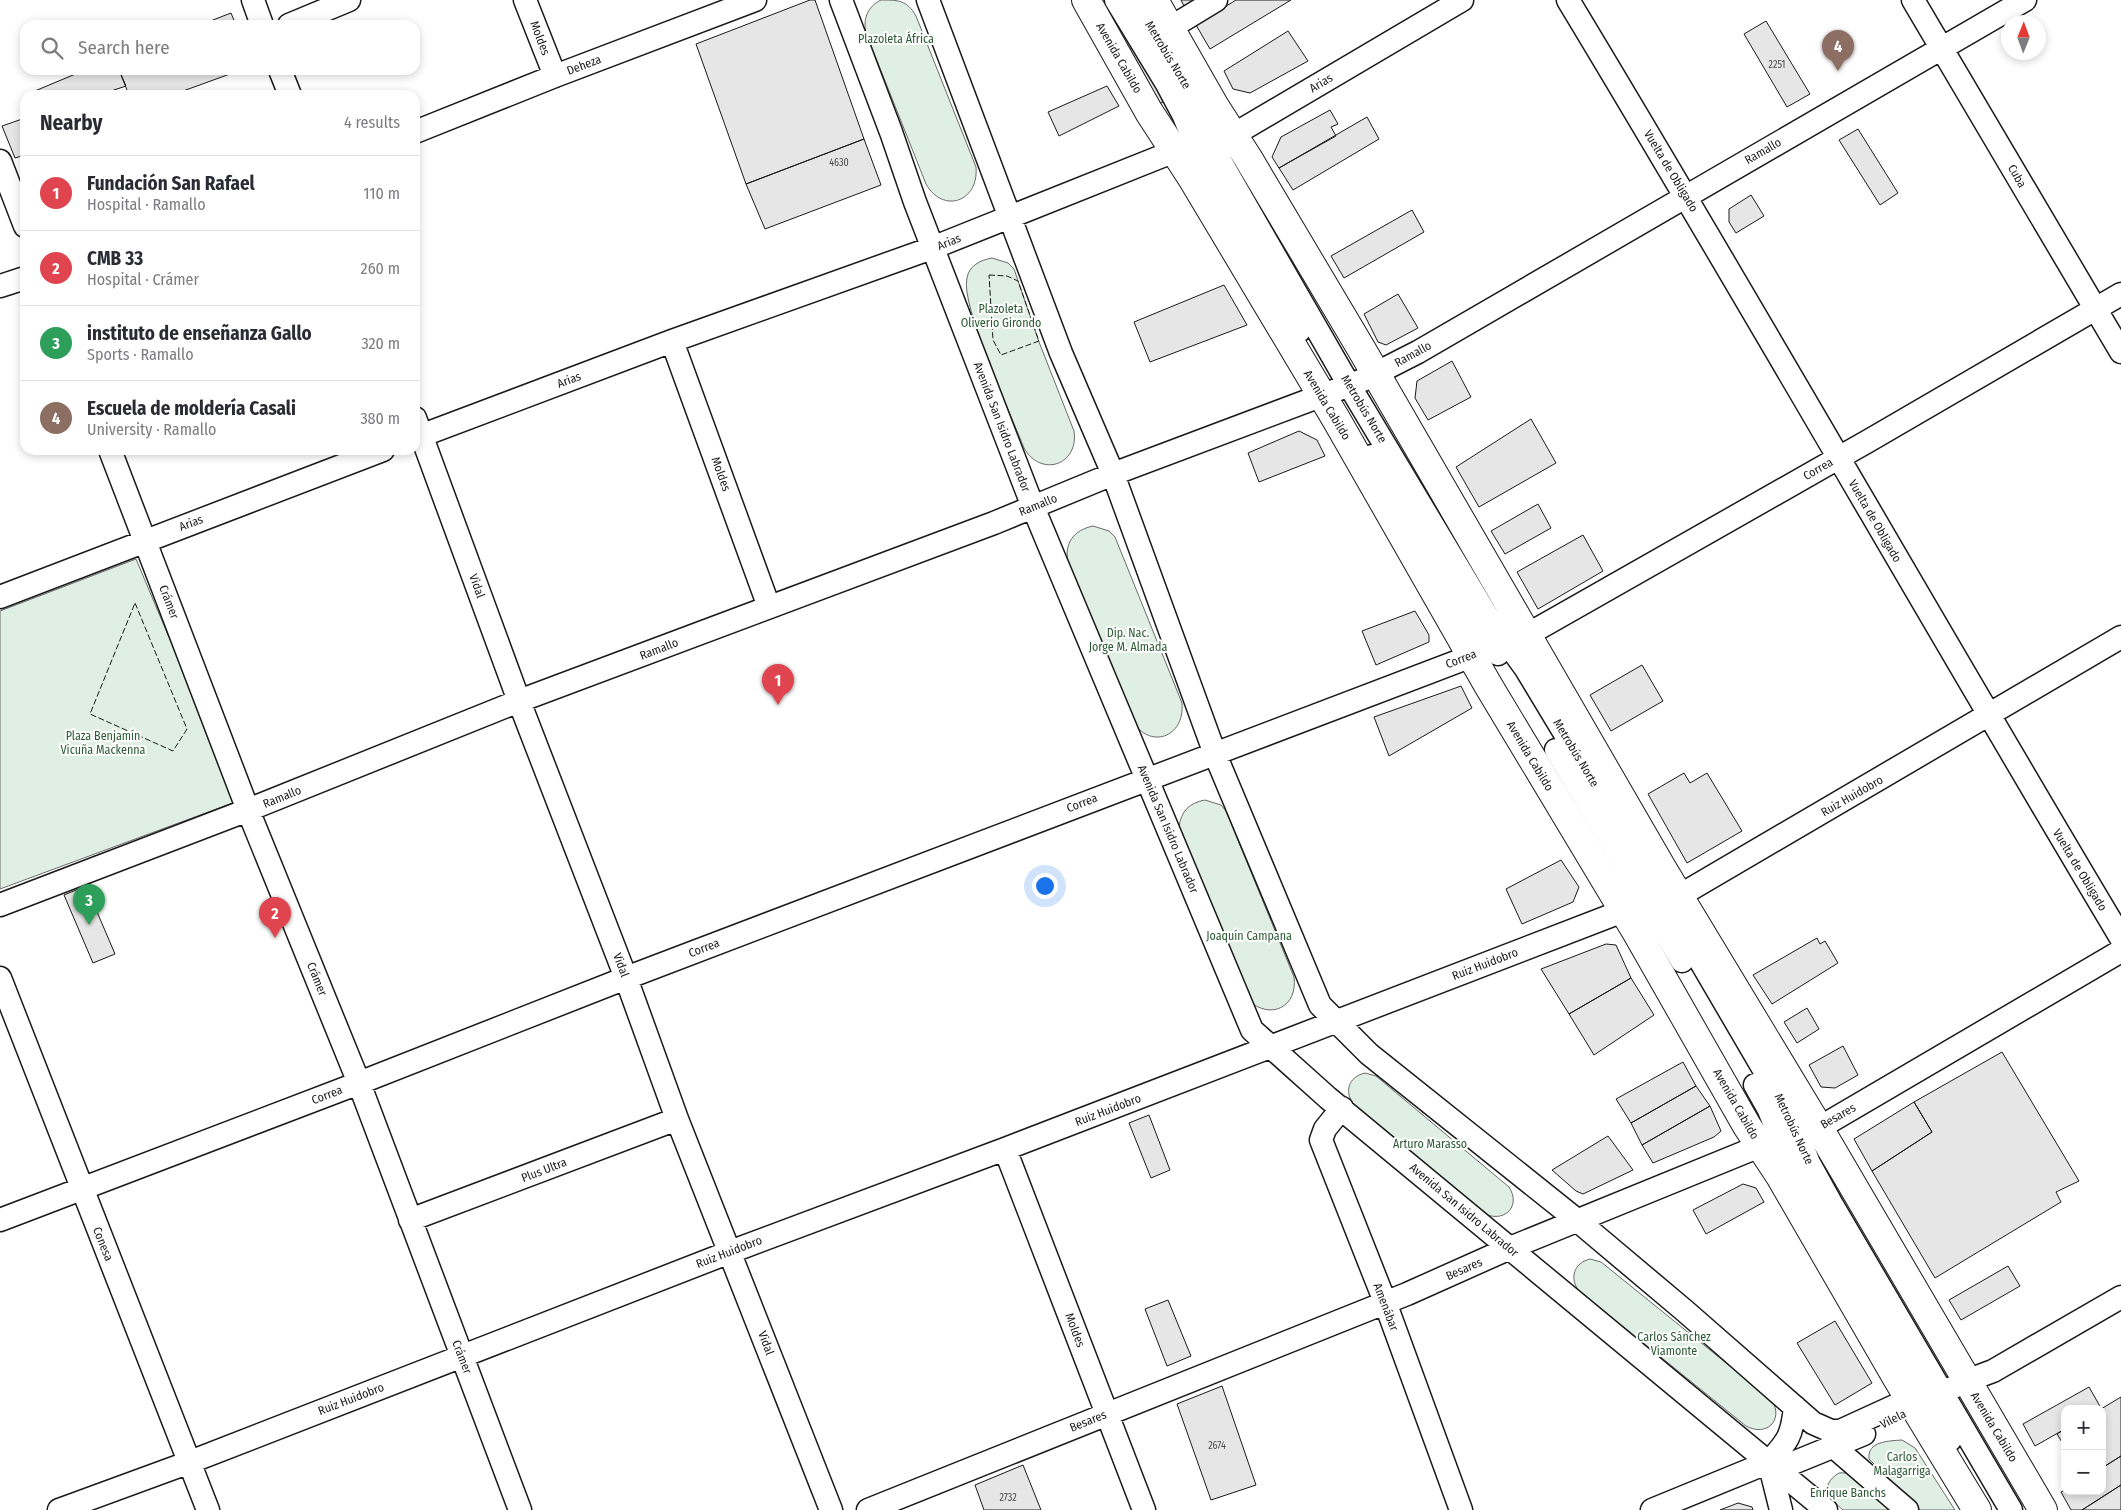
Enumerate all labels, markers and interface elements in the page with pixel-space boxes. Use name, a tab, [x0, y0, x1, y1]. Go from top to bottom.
north arrow	[2001, 15, 2046, 60]
street label: Moldes	[527, 19, 553, 57]
street label: Metrobús Norte	[1142, 19, 1194, 91]
search box	[20, 20, 420, 75]
street label: Avenida Cabildo	[1093, 20, 1145, 96]
pin: 4	[1822, 30, 1854, 71]
park label: Plazoleta África	[858, 31, 934, 46]
icon: search	[38, 34, 66, 62]
text: Search here	[78, 36, 170, 59]
street label: Deheza	[565, 52, 603, 78]
house number: 2251	[1769, 59, 1785, 71]
street label: Arias	[1307, 71, 1335, 95]
text: Nearby	[40, 110, 102, 136]
text: 4 results	[344, 113, 400, 132]
street label: Vuelta de Obligado	[1641, 127, 1701, 215]
street label: Ramallo	[1742, 135, 1784, 167]
house number: 4630	[829, 157, 849, 169]
street label: Cuba	[2005, 162, 2029, 190]
text: Fundación San Rafael	[87, 172, 255, 195]
text: 1	[53, 184, 59, 203]
text: 110 m	[363, 184, 400, 203]
text: Hospital · Ramallo	[87, 195, 206, 214]
street label: Arias	[935, 231, 963, 253]
text: CMB 33	[87, 247, 143, 270]
text: 2	[52, 259, 60, 278]
text: 260 m	[361, 259, 400, 278]
text: Hospital · Crámer	[87, 270, 199, 289]
park label: Plazoleta Oliverio Girondo	[961, 302, 1041, 330]
text: instituto de enseñanza Gallo	[87, 322, 312, 345]
text: 3	[52, 334, 60, 353]
text: 320 m	[361, 334, 400, 353]
street label: Ramallo	[1392, 338, 1434, 370]
text: Sports · Ramallo	[87, 345, 194, 364]
street label: Avenida San Isidro Labrador	[971, 360, 1034, 495]
street label: Avenida Cabildo	[1301, 367, 1353, 443]
street label: Arias	[555, 369, 583, 391]
street label: Metrobús Norte	[1338, 373, 1390, 445]
text: Escuela de moldería Casali	[87, 397, 296, 420]
text: 4	[52, 409, 60, 428]
text: 380 m	[360, 409, 400, 428]
text: University · Ramallo	[87, 420, 216, 439]
street label: Moldes	[708, 455, 734, 493]
street label: Correa	[1801, 455, 1835, 483]
street label: Vuelta de Obligado	[1846, 477, 1904, 565]
street label: Ramallo	[1017, 491, 1059, 519]
street label: Arias	[177, 512, 205, 534]
street label: Vidal	[466, 572, 488, 600]
street label: Crámer	[156, 583, 182, 622]
park label: Dip. Nac. Jorge M. Almada	[1089, 626, 1167, 654]
street label: Ramallo	[638, 635, 680, 663]
street label: Correa	[1444, 647, 1479, 671]
pin: 1	[762, 664, 794, 705]
street label: Metrobús Norte	[1550, 717, 1602, 789]
street label: Avenida Cabildo	[1504, 718, 1556, 794]
park label: Plaza Benjamín Vicuña Mackenna	[61, 729, 146, 757]
street label: Avenida San Isidro Labrador	[1135, 763, 1202, 896]
street label: Ruiz Huidobro	[1819, 773, 1885, 819]
street label: Ramallo	[261, 783, 303, 811]
street label: Correa	[1065, 791, 1100, 815]
street label: Vuelta de Obligado	[2050, 826, 2110, 914]
your location	[1032, 873, 1058, 899]
pin: 3	[73, 884, 105, 925]
pin: 2	[259, 897, 291, 938]
park label: Joaquín Campana	[1206, 929, 1292, 943]
street label: Correa	[687, 936, 722, 960]
street label: Ruiz Huidobro	[1450, 945, 1520, 983]
street label: Vidal	[610, 951, 632, 979]
street label: Crámer	[304, 960, 330, 999]
street label: Avenida Cabildo	[1710, 1066, 1762, 1142]
street label: Correa	[310, 1083, 345, 1107]
street label: Ruiz Huidobro	[1073, 1091, 1143, 1129]
street label: Metrobús Norte	[1771, 1091, 1817, 1167]
street label: Besares	[1818, 1100, 1858, 1132]
park label: Arturo Marasso	[1393, 1137, 1467, 1151]
street label: Plus Ultra	[519, 1155, 569, 1185]
street label: Avenida San Isidro Labrador	[1407, 1160, 1522, 1260]
street label: Conesa	[90, 1225, 116, 1263]
street label: Ruiz Huidobro	[694, 1233, 764, 1271]
street label: Besares	[1444, 1255, 1484, 1283]
street label: Amenábar	[1371, 1281, 1402, 1334]
street label: Moldes	[1062, 1311, 1088, 1349]
street label: Vidal	[755, 1329, 777, 1357]
park label: Carlos Sánchez Viamonte	[1637, 1330, 1711, 1358]
street label: Crámer	[449, 1338, 475, 1377]
street label: Ruiz Huidobro	[316, 1380, 386, 1418]
street label: Avenida Cabildo	[1968, 1389, 2020, 1465]
map controls	[2061, 1405, 2106, 1495]
button: +	[2061, 1405, 2106, 1450]
street label: Besares	[1068, 1407, 1108, 1435]
street label: Vilela	[1878, 1407, 1908, 1431]
house number: 2674	[1208, 1440, 1226, 1452]
park label: Carlos Malagarriga	[1873, 1450, 1931, 1478]
button: −	[2061, 1450, 2106, 1495]
park label: Enrique Banchs	[1810, 1486, 1886, 1500]
house number: 2732	[999, 1492, 1017, 1504]

